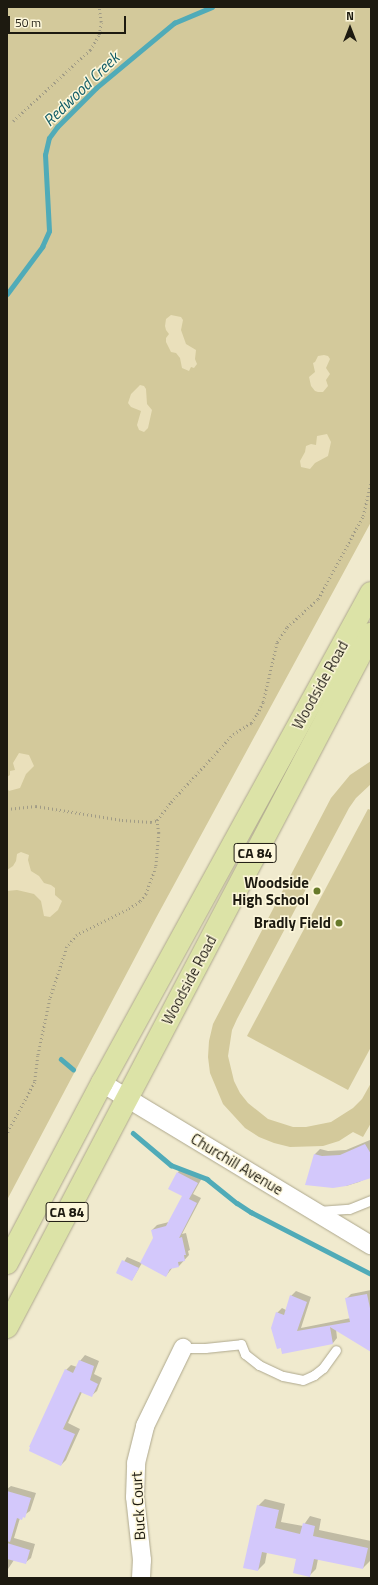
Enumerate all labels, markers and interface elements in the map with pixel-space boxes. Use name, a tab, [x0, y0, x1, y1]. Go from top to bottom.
scale bar	[10, 8, 128, 34]
north arrow	[330, 8, 370, 48]
text: N	[346, 8, 354, 24]
text: 50 m	[15, 13, 41, 32]
water label: Redwood Creek	[39, 48, 123, 130]
street label: Woodside Road	[288, 638, 352, 732]
road number: CA 84	[233, 841, 277, 865]
place label: Woodside High School	[232, 873, 309, 908]
marker: Woodside High School	[312, 886, 322, 896]
place label: Bradly Field	[254, 914, 331, 932]
marker: Bradly Field	[334, 918, 344, 928]
street label: Woodside Road	[158, 932, 220, 1028]
street label: Churchill Avenue	[188, 1129, 286, 1199]
road number: CA 84	[45, 1200, 89, 1224]
street label: Buck Court	[127, 1471, 149, 1541]

